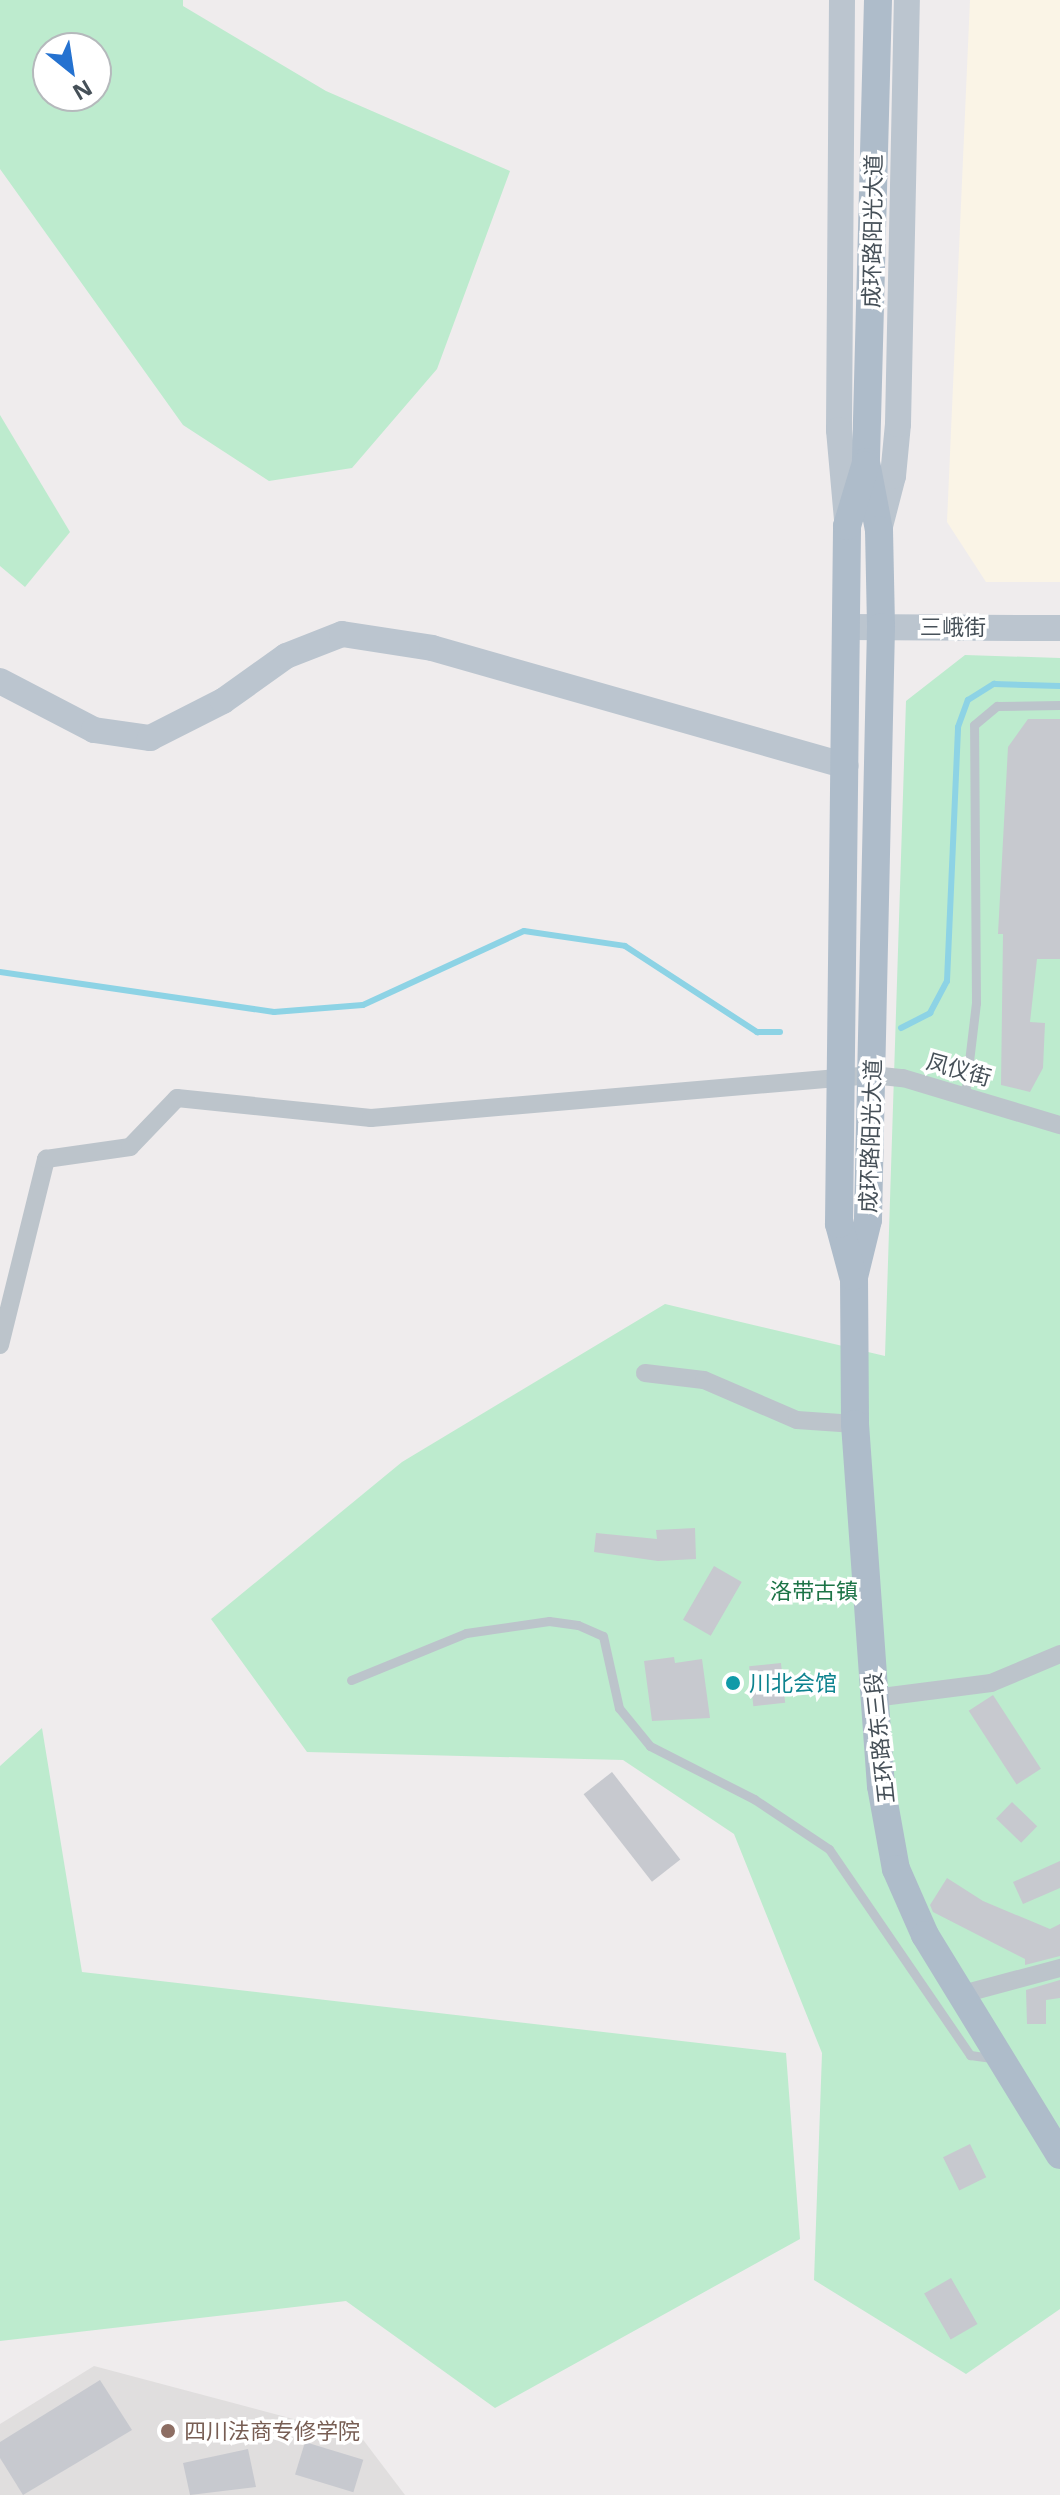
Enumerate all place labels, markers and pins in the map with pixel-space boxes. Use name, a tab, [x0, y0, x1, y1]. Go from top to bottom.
place label: 川北会馆	[749, 1670, 837, 1696]
marker: 川北会馆	[724, 1674, 742, 1692]
place label: 四川法商专修学院	[184, 2418, 360, 2444]
marker: 四川法商专修学院	[159, 2422, 177, 2440]

